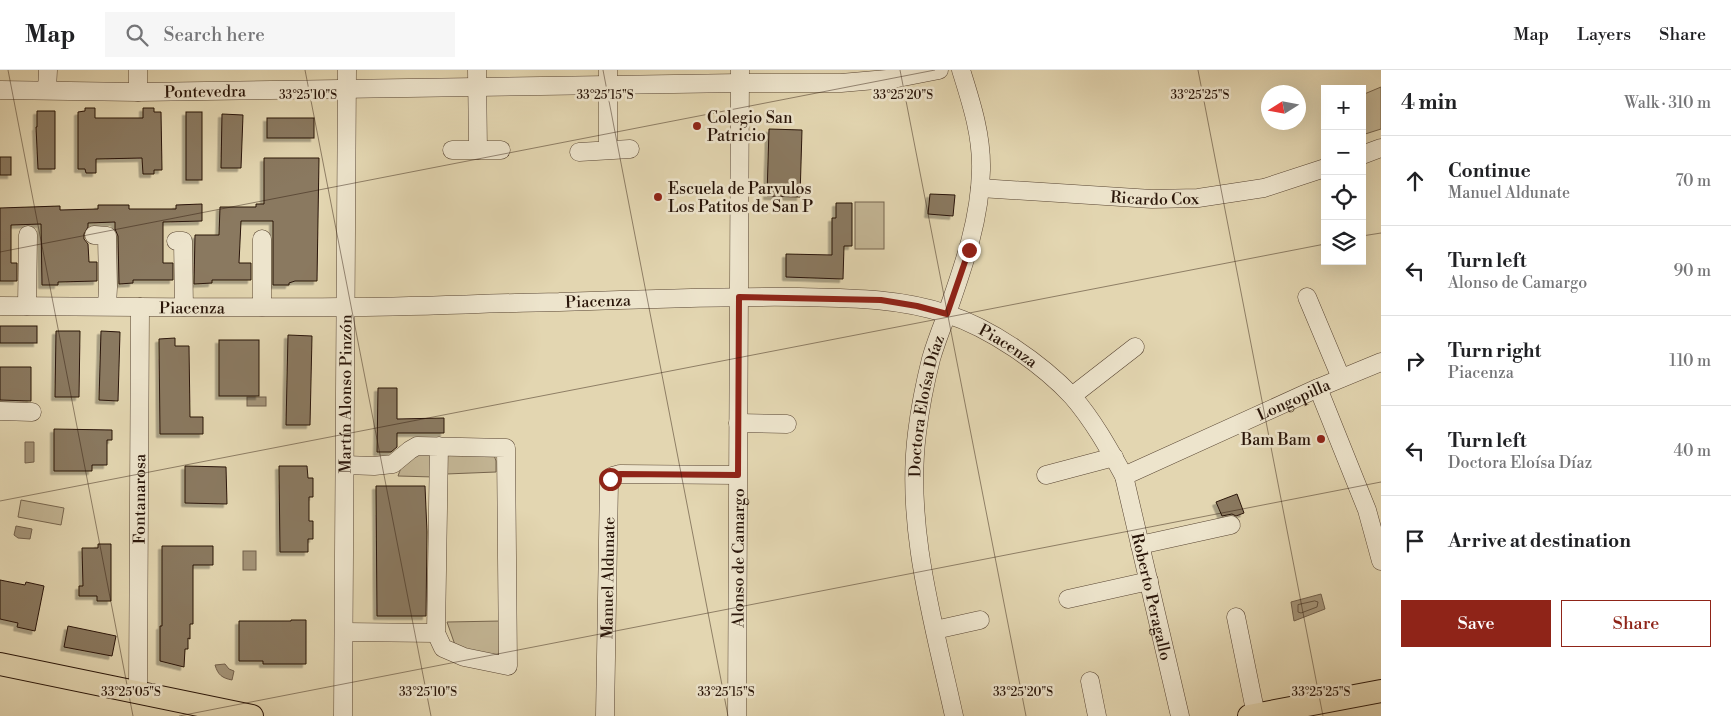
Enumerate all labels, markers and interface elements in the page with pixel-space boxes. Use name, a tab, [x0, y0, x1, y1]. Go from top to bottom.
search box	[105, 12, 455, 57]
text: Map	[25, 20, 75, 50]
icon: search	[123, 21, 151, 49]
text: Search here	[163, 23, 265, 47]
text: Map	[1514, 23, 1549, 46]
text: Layers	[1577, 23, 1631, 46]
text: Share	[1659, 23, 1706, 46]
street label: Pontevedra	[164, 81, 247, 103]
north arrow	[1261, 85, 1306, 130]
map controls	[1321, 85, 1366, 265]
button: +	[1321, 85, 1366, 130]
text: 33°25'10"S	[279, 88, 337, 103]
text: 33°25'15"S	[576, 88, 634, 103]
text: 33°25'20"S	[873, 88, 933, 103]
text: 33°25'25"S	[1171, 88, 1230, 103]
text: 4 min	[1401, 90, 1457, 116]
text: Walk · 310 m	[1624, 93, 1711, 113]
place label: Colegio San Patricio	[707, 108, 793, 146]
marker: Colegio San Patricio	[691, 120, 703, 132]
button: −	[1321, 130, 1366, 175]
text: Continue	[1448, 159, 1531, 183]
icon: ahead	[1401, 167, 1429, 195]
text: 70 m	[1675, 171, 1711, 191]
button: locate	[1321, 175, 1366, 220]
place label: Escuela de Parvulos Los Patitos de San P	[668, 179, 813, 217]
text: Manuel Aldunate	[1448, 183, 1570, 203]
street label: Ricardo Cox	[1110, 187, 1200, 210]
marker: Escuela de Parvulos Los Patitos de San P	[652, 191, 664, 203]
button: layers	[1321, 220, 1366, 265]
route end	[958, 239, 981, 262]
text: Turn left	[1448, 249, 1527, 273]
icon: left	[1401, 257, 1429, 285]
text: 90 m	[1673, 261, 1711, 281]
text: Alonso de Camargo	[1448, 273, 1587, 293]
street label: Piacenza	[565, 290, 632, 313]
street label: Piacenza	[159, 298, 226, 318]
street label: Martín Alonso Pinzón	[336, 314, 356, 474]
street label: Piacenza	[975, 320, 1042, 373]
street label: Doctora Eloísa Díaz	[905, 332, 949, 477]
text: Turn right	[1448, 339, 1541, 363]
icon: right	[1401, 347, 1429, 375]
text: 110 m	[1669, 351, 1711, 371]
text: Piacenza	[1448, 363, 1514, 383]
street label: Longopilla	[1254, 375, 1334, 425]
text: Turn left	[1448, 429, 1527, 453]
place label: Bam Bam	[1240, 430, 1311, 450]
marker: Bam Bam	[1315, 433, 1327, 445]
icon: left	[1401, 437, 1429, 465]
text: 40 m	[1674, 441, 1711, 461]
street label: Fontanarosa	[130, 453, 150, 544]
text: Doctora Eloísa Díaz	[1448, 453, 1592, 473]
route start	[599, 468, 622, 491]
street label: Alonso de Camargo	[728, 488, 749, 629]
street label: Manuel Aldunate	[597, 517, 619, 639]
icon: arrive	[1401, 527, 1429, 555]
text: Arrive at destination	[1448, 529, 1631, 553]
street label: Roberto Peragallo	[1127, 531, 1176, 663]
button: Save	[1401, 600, 1551, 647]
button: Share	[1561, 600, 1711, 647]
text: 33°25'05"S	[101, 685, 161, 700]
text: 33°25'10"S	[399, 685, 457, 700]
text: 33°25'15"S	[697, 685, 755, 700]
text: 33°25'20"S	[993, 685, 1053, 700]
text: 33°25'25"S	[1292, 685, 1351, 700]

